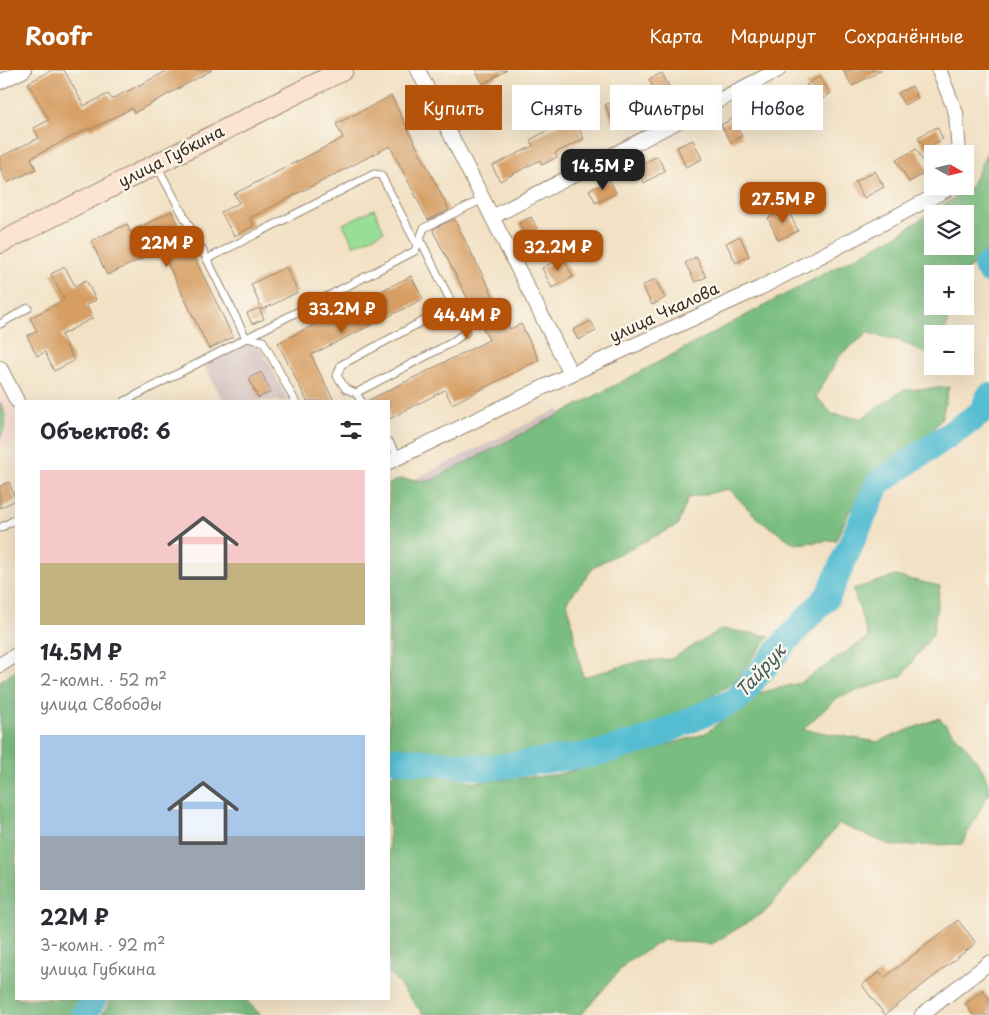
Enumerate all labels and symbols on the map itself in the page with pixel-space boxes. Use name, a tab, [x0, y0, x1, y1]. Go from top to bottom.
street label: улица Губкина	[113, 118, 228, 192]
north arrow	[924, 145, 974, 195]
pin: 14.5M ₽	[557, 148, 649, 191]
pin: 27.5M ₽	[737, 182, 829, 224]
pin: 22M ₽	[132, 226, 202, 268]
pin: 32.2M ₽	[512, 230, 604, 272]
street label: улица Чкалова	[605, 275, 722, 347]
pin: 33.2M ₽	[296, 292, 388, 334]
pin: 44.4M ₽	[421, 298, 513, 340]
water label: Тайрук	[729, 636, 792, 703]

